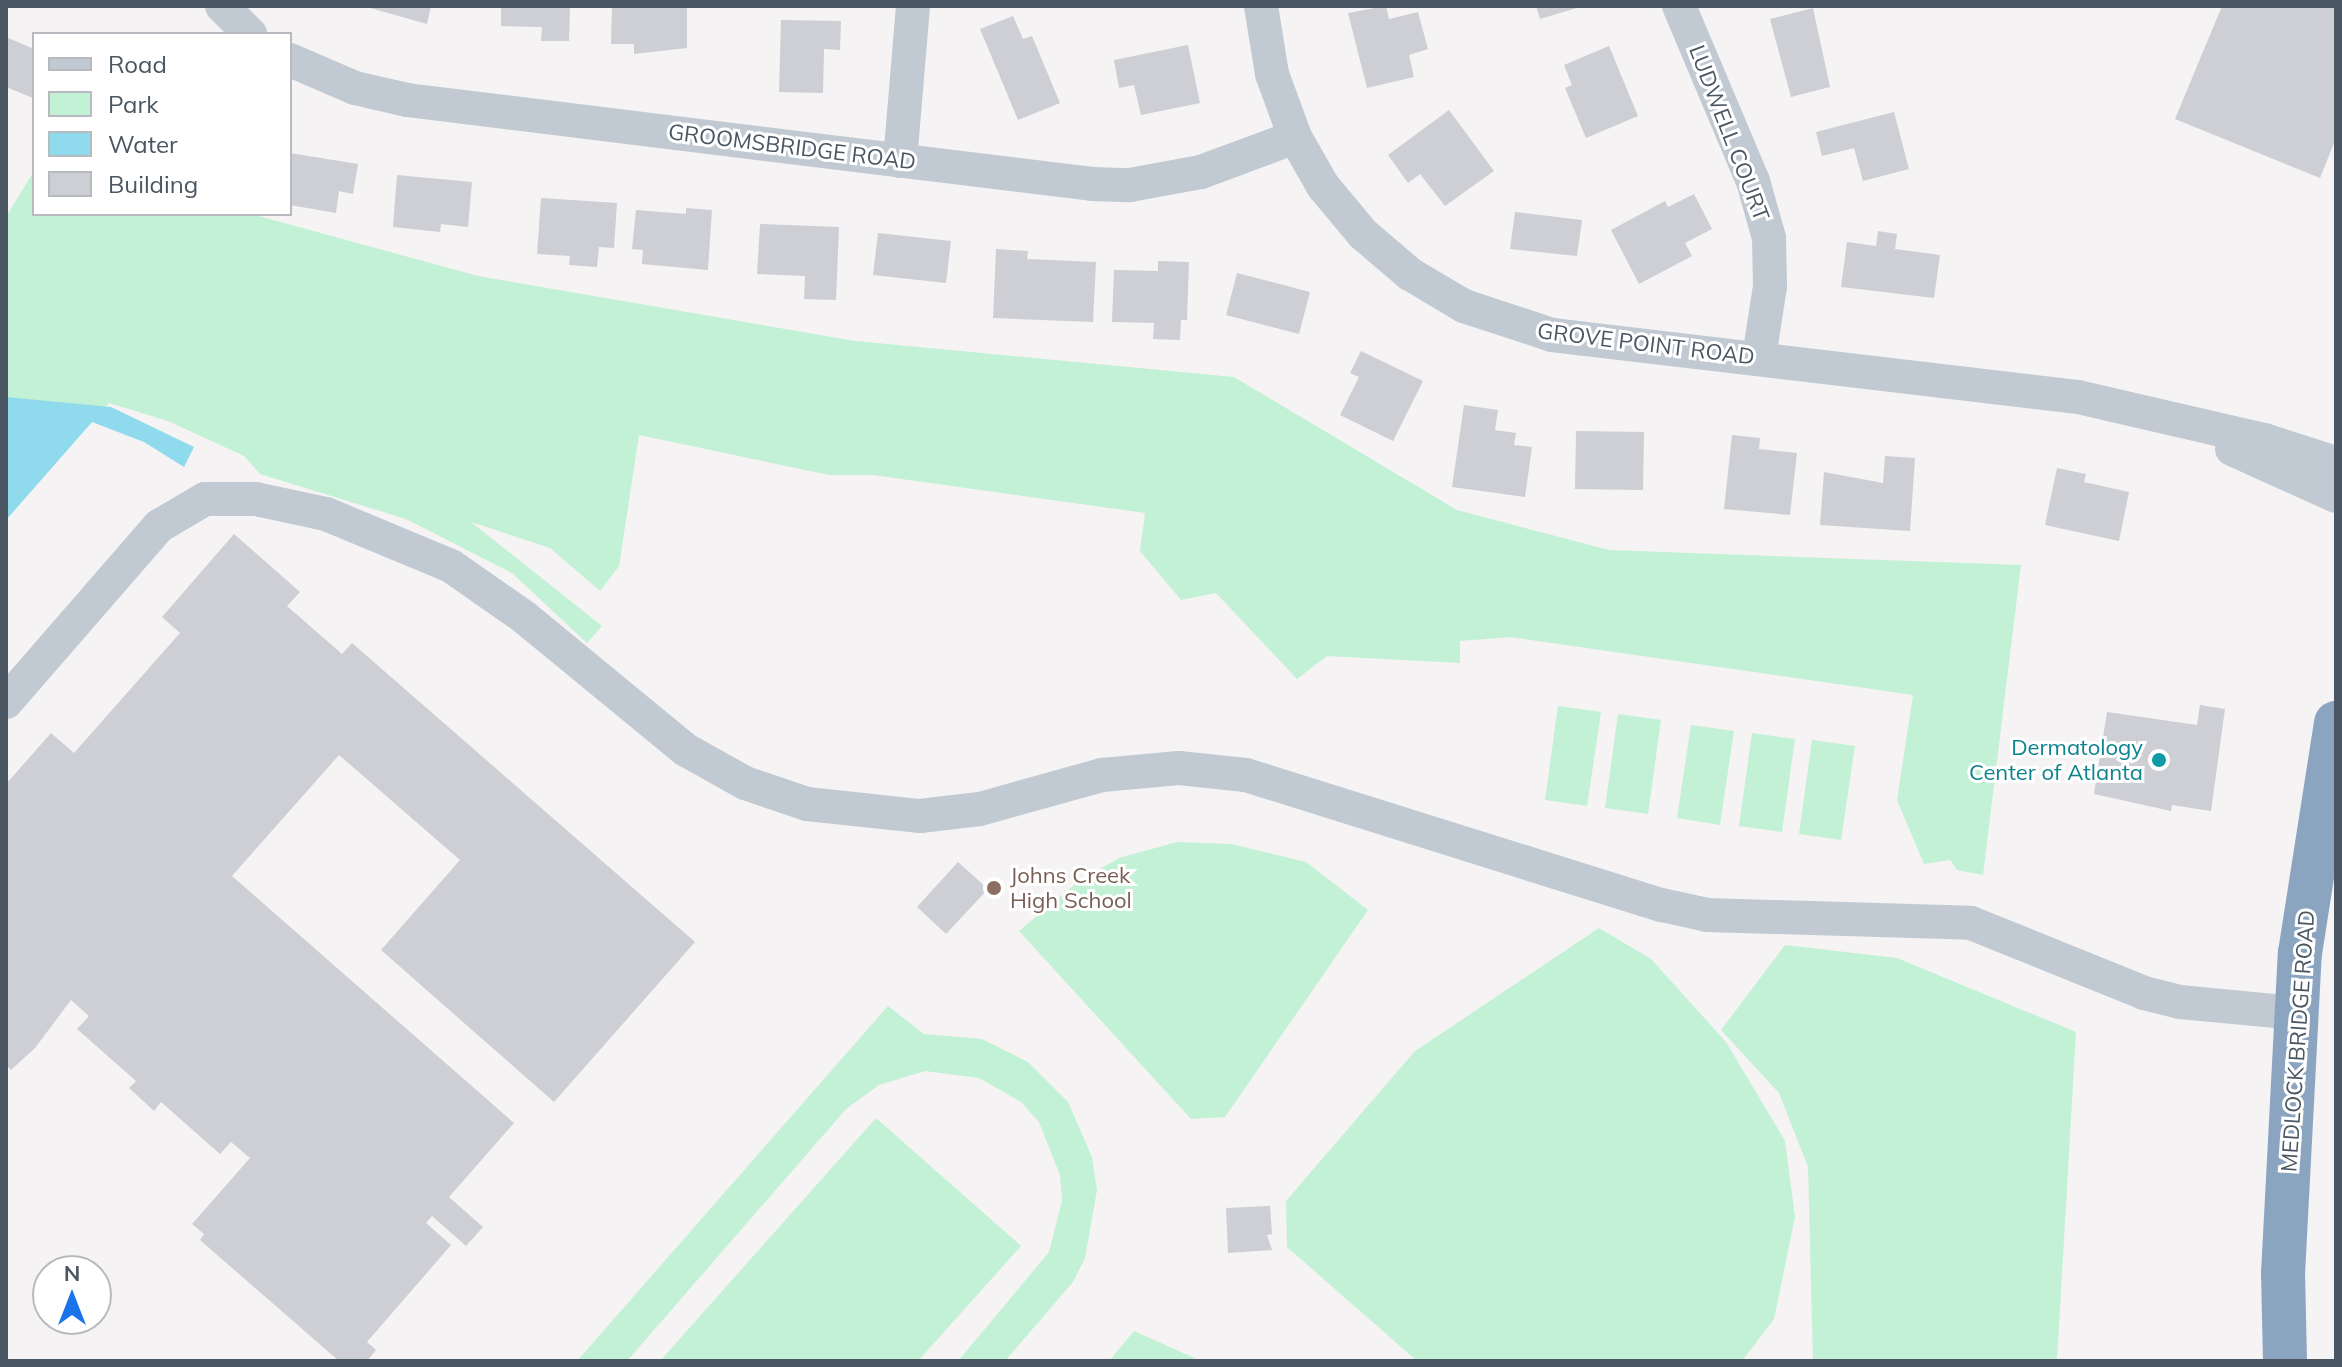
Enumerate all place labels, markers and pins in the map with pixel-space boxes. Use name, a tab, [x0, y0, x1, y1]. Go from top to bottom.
place label: Dermatology Center of Atlanta	[1969, 734, 2143, 786]
marker: Dermatology Center of Atlanta	[2150, 751, 2168, 769]
place label: Johns Creek High School	[1010, 862, 1132, 914]
marker: Johns Creek High School	[985, 879, 1003, 897]

